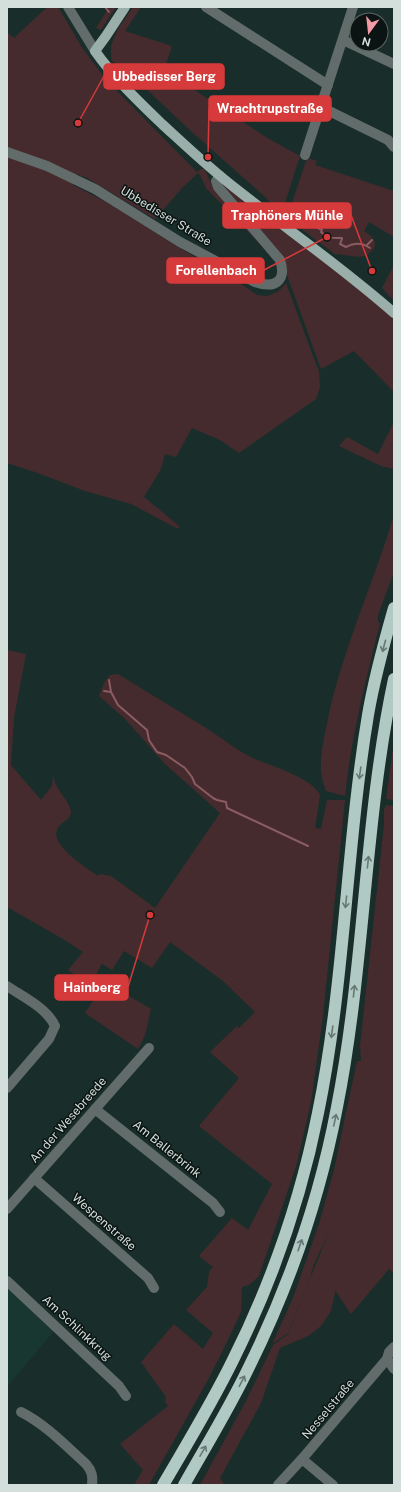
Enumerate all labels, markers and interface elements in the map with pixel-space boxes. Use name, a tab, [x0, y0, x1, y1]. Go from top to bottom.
north arrow	[349, 12, 389, 52]
text: N	[361, 35, 372, 49]
callout: Ubbedisser Berg	[104, 64, 224, 89]
text: Ubbedisser Berg	[112, 69, 216, 84]
callout: Wrachtrupstraße	[209, 96, 331, 121]
text: Wrachtrupstraße	[217, 101, 323, 116]
street label: Ubbedisser Straße	[118, 183, 214, 249]
callout: Traphöners Mühle	[223, 203, 351, 228]
text: Traphöners Mühle	[231, 208, 343, 223]
callout: Forellenbach	[167, 258, 264, 283]
text: Forellenbach	[175, 263, 257, 278]
one-way arrow	[380, 639, 387, 652]
one-way arrow	[356, 766, 364, 779]
one-way arrow	[364, 856, 371, 869]
one-way arrow	[342, 896, 349, 909]
callout: Hainberg	[55, 975, 128, 1000]
text: Hainberg	[63, 980, 121, 995]
one-way arrow	[350, 985, 358, 998]
one-way arrow	[328, 1025, 336, 1038]
street label: An der Wesebreede	[27, 1074, 109, 1166]
one-way arrow	[331, 1114, 339, 1127]
street label: Am Ballerbrink	[130, 1117, 204, 1181]
street label: Wespenstraße	[69, 1190, 139, 1254]
one-way arrow	[297, 1239, 304, 1252]
street label: Am Schlinkkrug	[40, 1292, 114, 1364]
one-way arrow	[239, 1376, 246, 1388]
street label: Nesselstraße	[299, 1376, 357, 1442]
one-way arrow	[200, 1445, 208, 1457]

